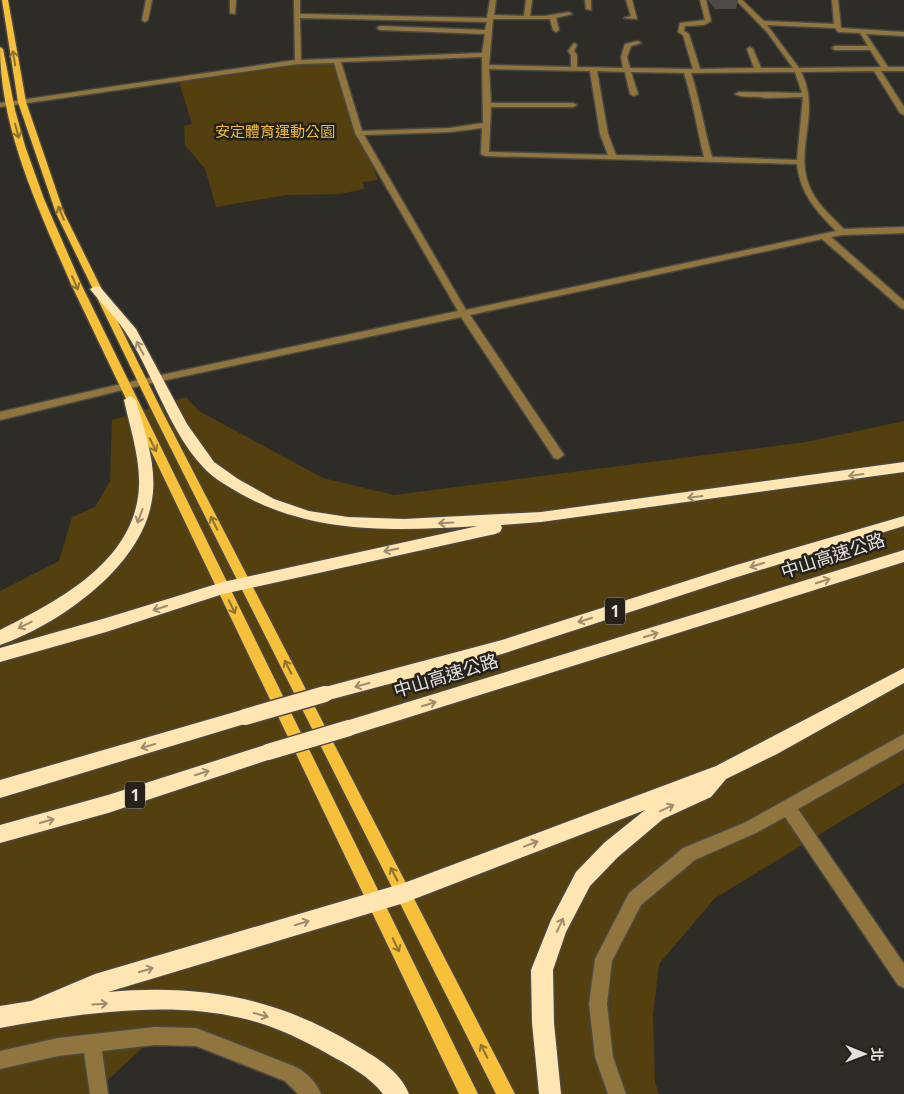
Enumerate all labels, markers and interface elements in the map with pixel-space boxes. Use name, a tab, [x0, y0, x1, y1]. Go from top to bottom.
one-way arrow	[8, 50, 18, 66]
park label: 安定體育運動公園	[215, 121, 335, 141]
one-way arrow	[13, 123, 22, 139]
one-way arrow	[55, 206, 65, 221]
one-way arrow	[71, 275, 81, 290]
one-way arrow	[135, 342, 145, 356]
one-way arrow	[149, 437, 158, 452]
one-way arrow	[848, 470, 864, 480]
one-way arrow	[687, 492, 703, 502]
one-way arrow	[135, 508, 144, 523]
one-way arrow	[209, 516, 218, 531]
one-way arrow	[439, 518, 455, 527]
street label: 中山高速公路	[778, 527, 888, 583]
one-way arrow	[383, 546, 399, 555]
one-way arrow	[749, 561, 765, 571]
one-way arrow	[815, 576, 831, 586]
road number: 1	[605, 598, 625, 624]
one-way arrow	[228, 599, 237, 614]
one-way arrow	[152, 604, 168, 613]
one-way arrow	[578, 616, 594, 626]
one-way arrow	[18, 621, 33, 630]
one-way arrow	[643, 630, 659, 640]
street label: 中山高速公路	[391, 648, 501, 702]
one-way arrow	[283, 660, 293, 675]
one-way arrow	[354, 680, 370, 690]
one-way arrow	[421, 698, 437, 708]
one-way arrow	[140, 741, 156, 751]
one-way arrow	[194, 768, 210, 778]
road number: 1	[125, 782, 145, 808]
one-way arrow	[659, 803, 674, 812]
one-way arrow	[39, 816, 55, 826]
one-way arrow	[523, 839, 538, 849]
one-way arrow	[389, 867, 399, 882]
one-way arrow	[294, 918, 310, 928]
one-way arrow	[555, 918, 565, 933]
one-way arrow	[392, 937, 402, 952]
one-way arrow	[138, 965, 154, 975]
one-way arrow	[92, 1000, 108, 1009]
one-way arrow	[253, 1010, 269, 1020]
north arrow	[839, 1029, 889, 1079]
one-way arrow	[479, 1043, 489, 1058]
text: 北	[868, 1047, 887, 1061]

